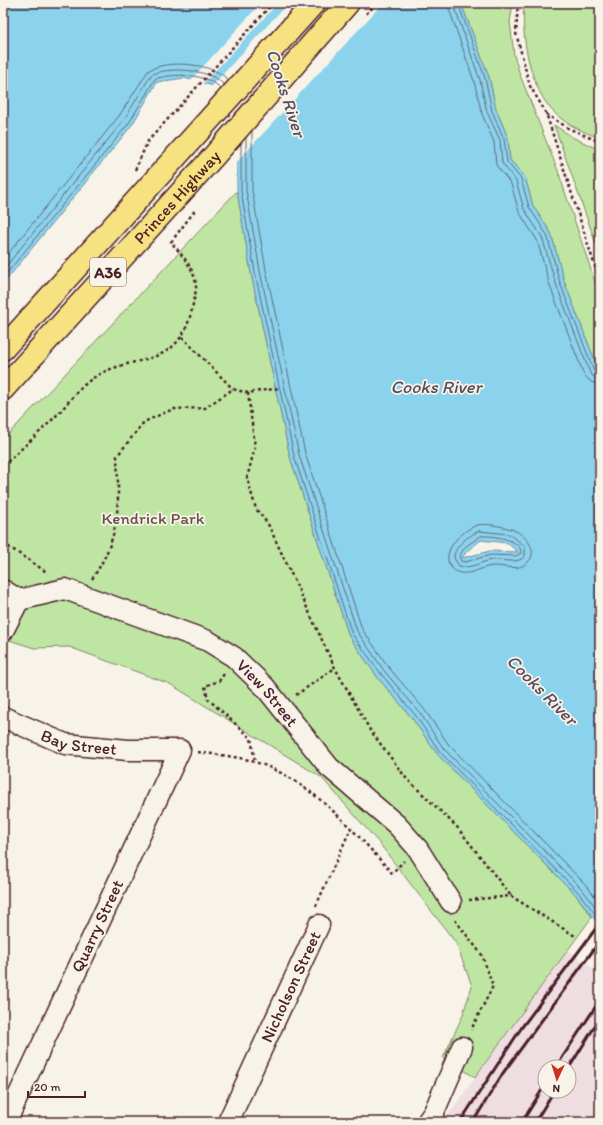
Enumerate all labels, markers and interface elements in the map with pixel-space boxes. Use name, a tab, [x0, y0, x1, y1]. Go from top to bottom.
water label: Cooks River	[261, 46, 311, 141]
street label: Princes Highway	[129, 146, 224, 248]
road number: A36	[90, 258, 126, 286]
water label: Cooks River	[390, 376, 483, 398]
park label: Kendrick Park	[101, 508, 205, 528]
water label: Cooks River	[502, 650, 583, 731]
street label: View Street	[232, 655, 303, 730]
street label: Bay Street	[38, 725, 118, 759]
street label: Quarry Street	[67, 876, 127, 976]
street label: Nicholson Street	[256, 927, 325, 1046]
north arrow	[537, 1059, 577, 1099]
scale bar	[28, 1073, 85, 1099]
text: 20 m	[34, 1080, 61, 1094]
text: N	[552, 1082, 561, 1095]

